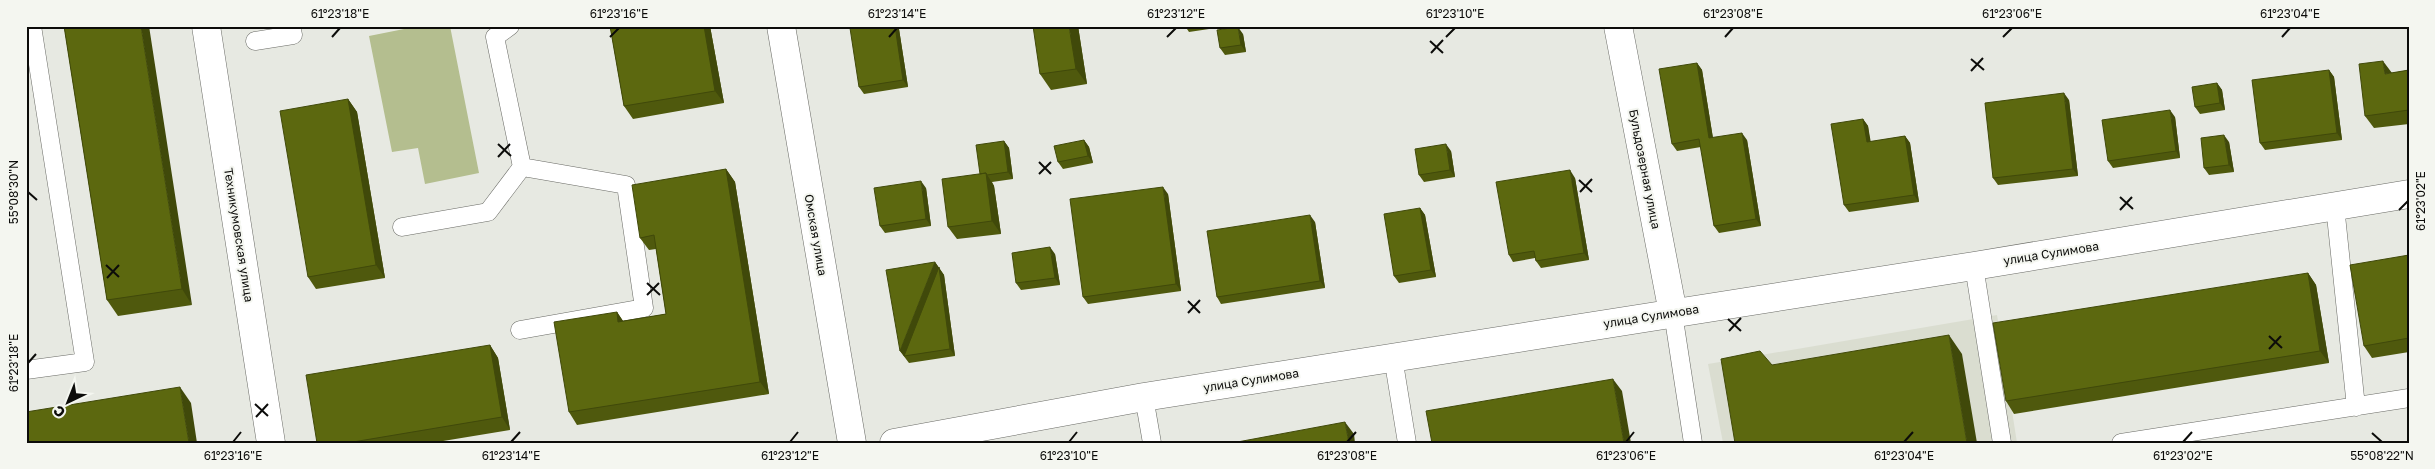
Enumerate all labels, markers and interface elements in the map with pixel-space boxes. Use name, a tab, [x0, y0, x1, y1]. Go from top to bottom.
text: 61°23'18"E	[311, 6, 369, 21]
text: 61°23'16"E	[590, 6, 648, 21]
text: 61°23'14"E	[868, 6, 926, 21]
text: 61°23'12"E	[1147, 6, 1205, 21]
text: 61°23'10"E	[1426, 6, 1484, 21]
text: 61°23'08"E	[1703, 6, 1763, 21]
text: 61°23'06"E	[1982, 6, 2042, 21]
text: 61°23'04"E	[2260, 6, 2320, 21]
street label: Бульдозерная улица	[1626, 108, 1664, 230]
text: 55°08'30"N	[6, 160, 21, 224]
street label: Техникумовская улица	[221, 167, 257, 303]
text: 61°23'02"E	[2413, 171, 2428, 231]
street label: Омская улица	[801, 193, 831, 277]
street label: улица Сулимова	[2002, 238, 2100, 268]
street label: улица Сулимова	[1602, 301, 1700, 331]
text: 61°23'18"E	[6, 334, 21, 392]
street label: улица Сулимова	[1202, 365, 1300, 395]
north arrow	[42, 376, 92, 426]
text: С	[49, 402, 68, 421]
text: 61°23'16"E	[204, 448, 262, 463]
text: 61°23'14"E	[482, 448, 540, 463]
text: 61°23'12"E	[761, 448, 819, 463]
text: 61°23'10"E	[1040, 448, 1098, 463]
text: 61°23'08"E	[1317, 448, 1377, 463]
text: 61°23'06"E	[1596, 448, 1656, 463]
text: 61°23'04"E	[1874, 448, 1934, 463]
text: 61°23'02"E	[2153, 448, 2213, 463]
text: 55°08'22"N	[2350, 448, 2414, 463]

